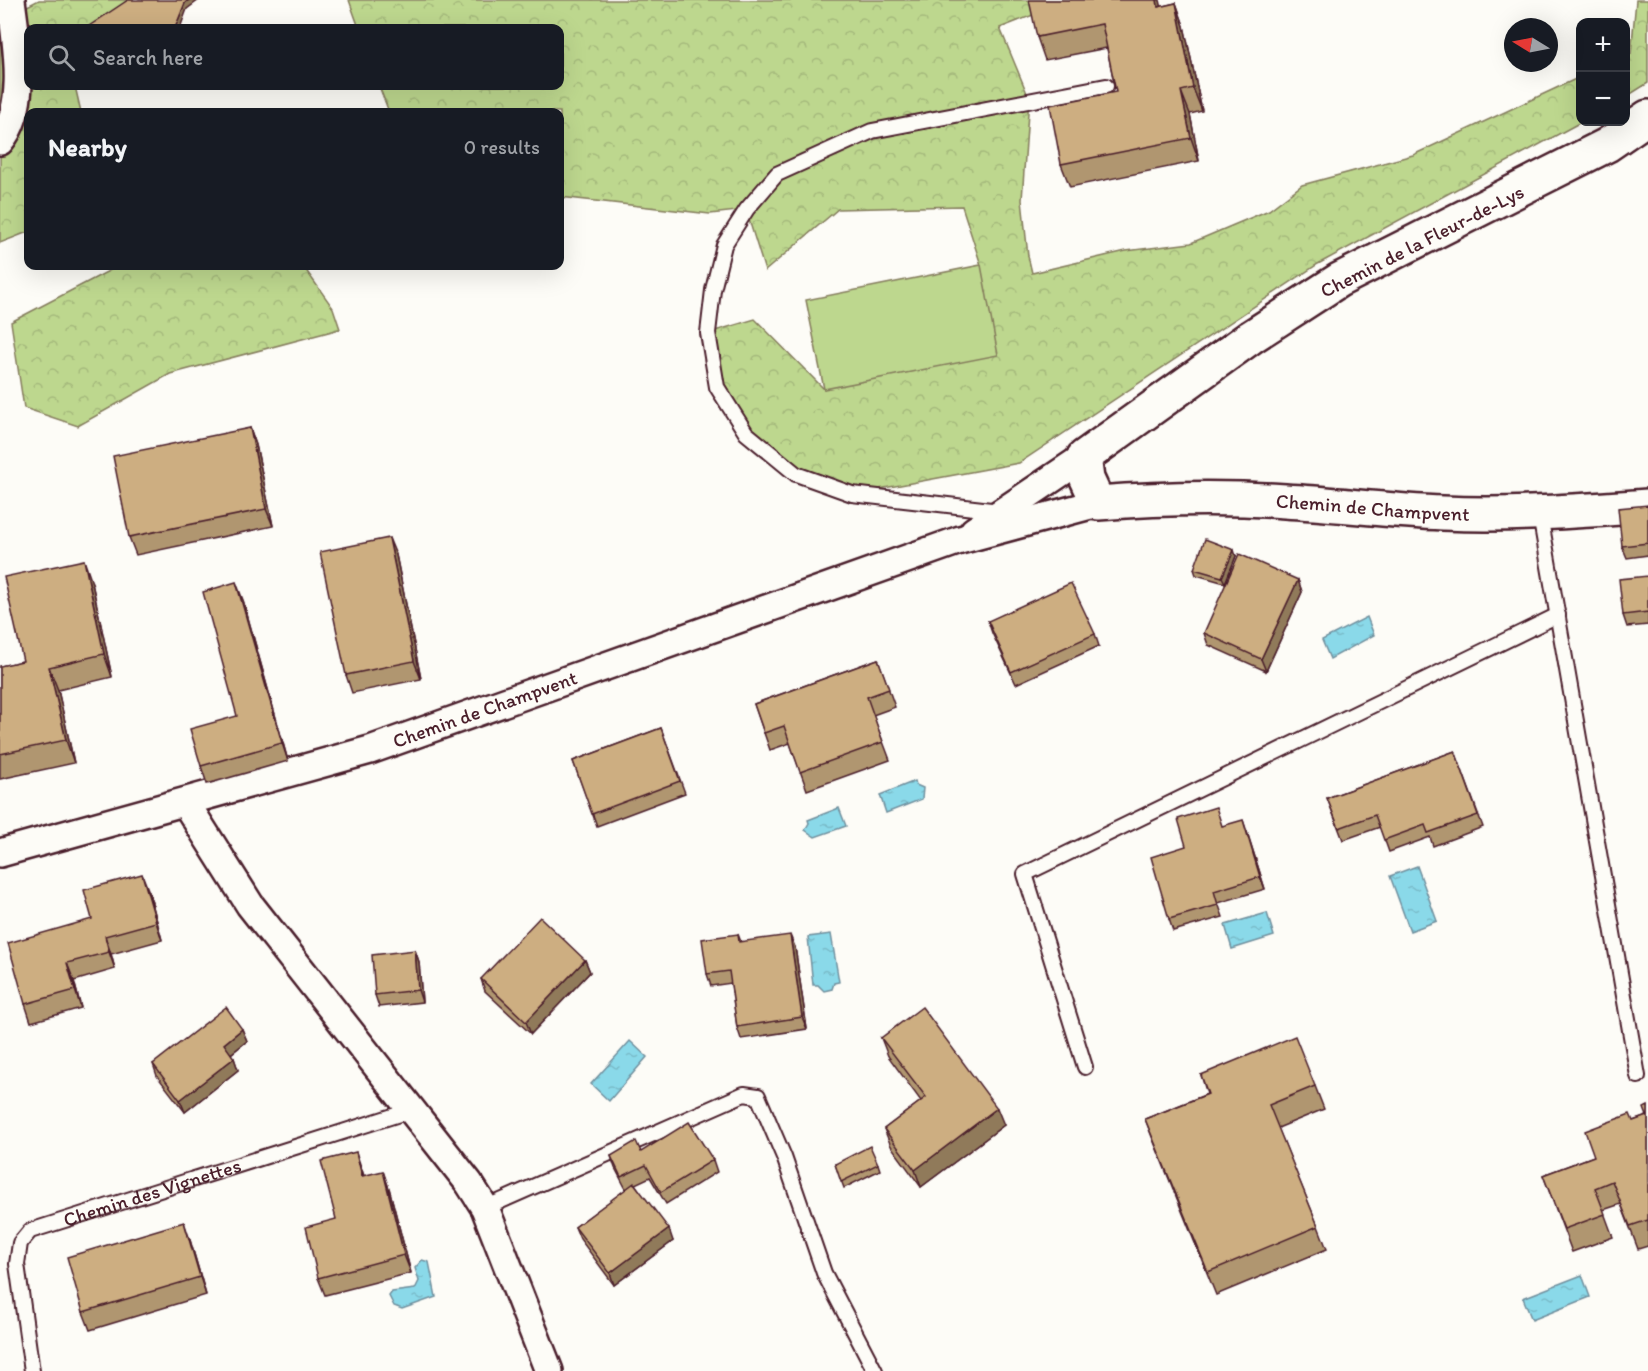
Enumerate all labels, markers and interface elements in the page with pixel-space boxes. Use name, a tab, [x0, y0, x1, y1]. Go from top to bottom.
north arrow	[1504, 18, 1558, 72]
map controls	[1576, 18, 1630, 126]
button: +	[1576, 18, 1630, 72]
search box	[24, 24, 564, 90]
icon: search	[45, 41, 78, 74]
text: Search here	[93, 44, 203, 71]
button: −	[1576, 72, 1630, 126]
text: Nearby	[48, 131, 127, 163]
text: 0 results	[464, 135, 540, 159]
street label: Chemin de la Fleur-de-Lys	[1316, 179, 1528, 303]
street label: Chemin de Champvent	[1275, 488, 1470, 526]
street label: Chemin de Champvent	[389, 665, 580, 753]
street label: Chemin des Vignettes	[60, 1153, 244, 1232]

